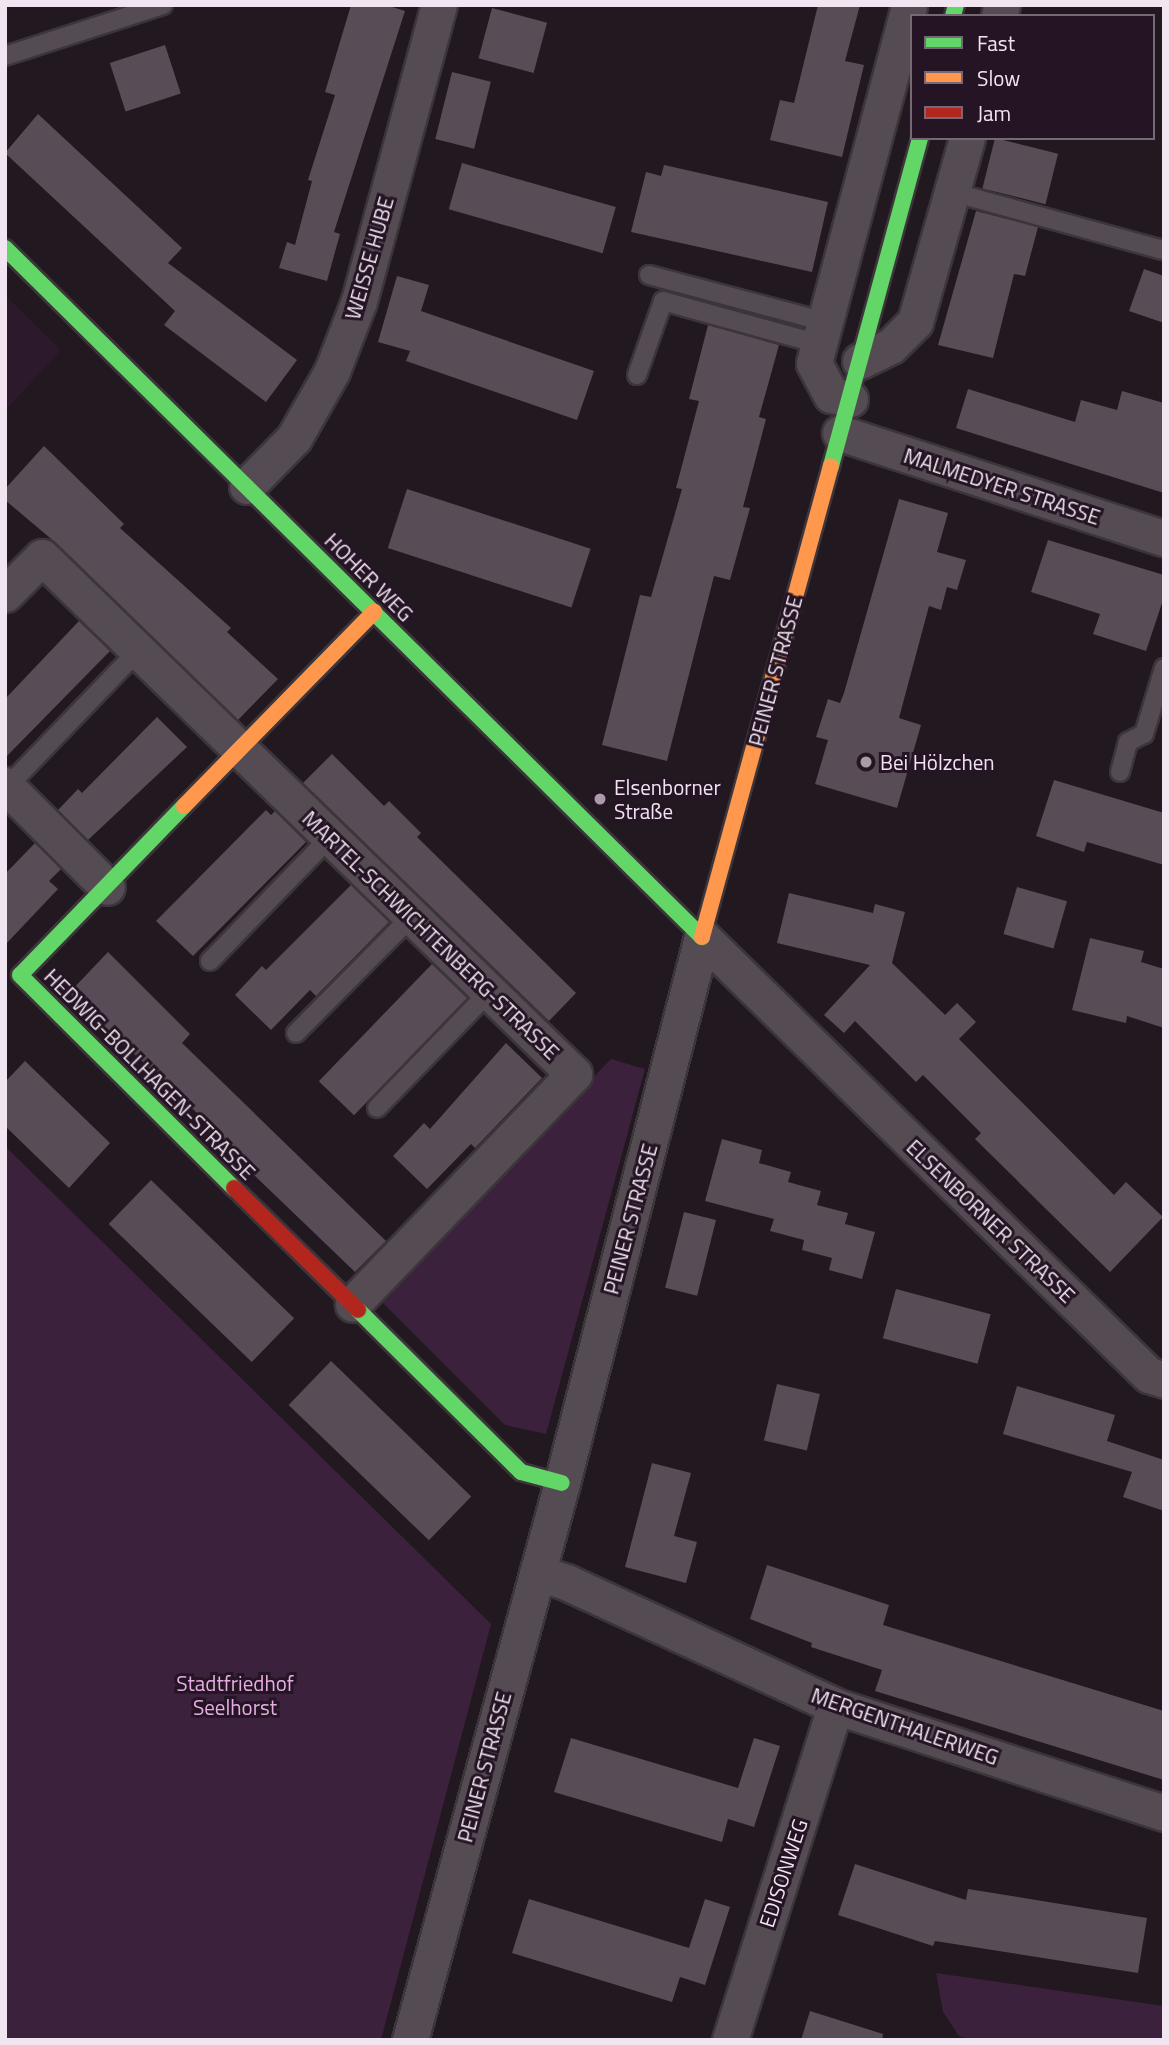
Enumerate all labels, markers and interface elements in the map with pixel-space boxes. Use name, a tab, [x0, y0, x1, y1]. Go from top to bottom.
legend	[910, 14, 1155, 140]
text: Fast	[977, 27, 1015, 59]
text: Slow	[977, 62, 1020, 94]
text: Jam	[977, 97, 1011, 129]
street label: WEISSE HUBE	[339, 194, 399, 322]
street label: MALMEDYER STRASSE	[901, 442, 1103, 530]
street label: HOHER WEG	[320, 528, 418, 626]
street label: PEINER STRASSE	[743, 593, 807, 749]
place label: Bei Hölzchen	[880, 749, 995, 775]
marker: Bei Hölzchen	[858, 754, 874, 770]
place label: Elsenborner Straße	[614, 774, 721, 824]
marker: Elsenborner Straße	[592, 791, 608, 807]
street label: MARTEL-SCHWICHTENBERG-STRASSE	[297, 805, 565, 1065]
street label: HEDWIG-BOLLHAGEN-STRASSE	[39, 963, 261, 1185]
street label: ELSENBORNER STRASSE	[902, 1134, 1080, 1308]
street label: PEINER STRASSE	[598, 1141, 662, 1297]
park label: Stadtfriedhof Seelhorst	[176, 1670, 294, 1720]
street label: MERGENTHALERWEG	[808, 1682, 1002, 1770]
street label: PEINER STRASSE	[452, 1689, 516, 1845]
street label: EDISONWEG	[754, 1815, 812, 1931]

